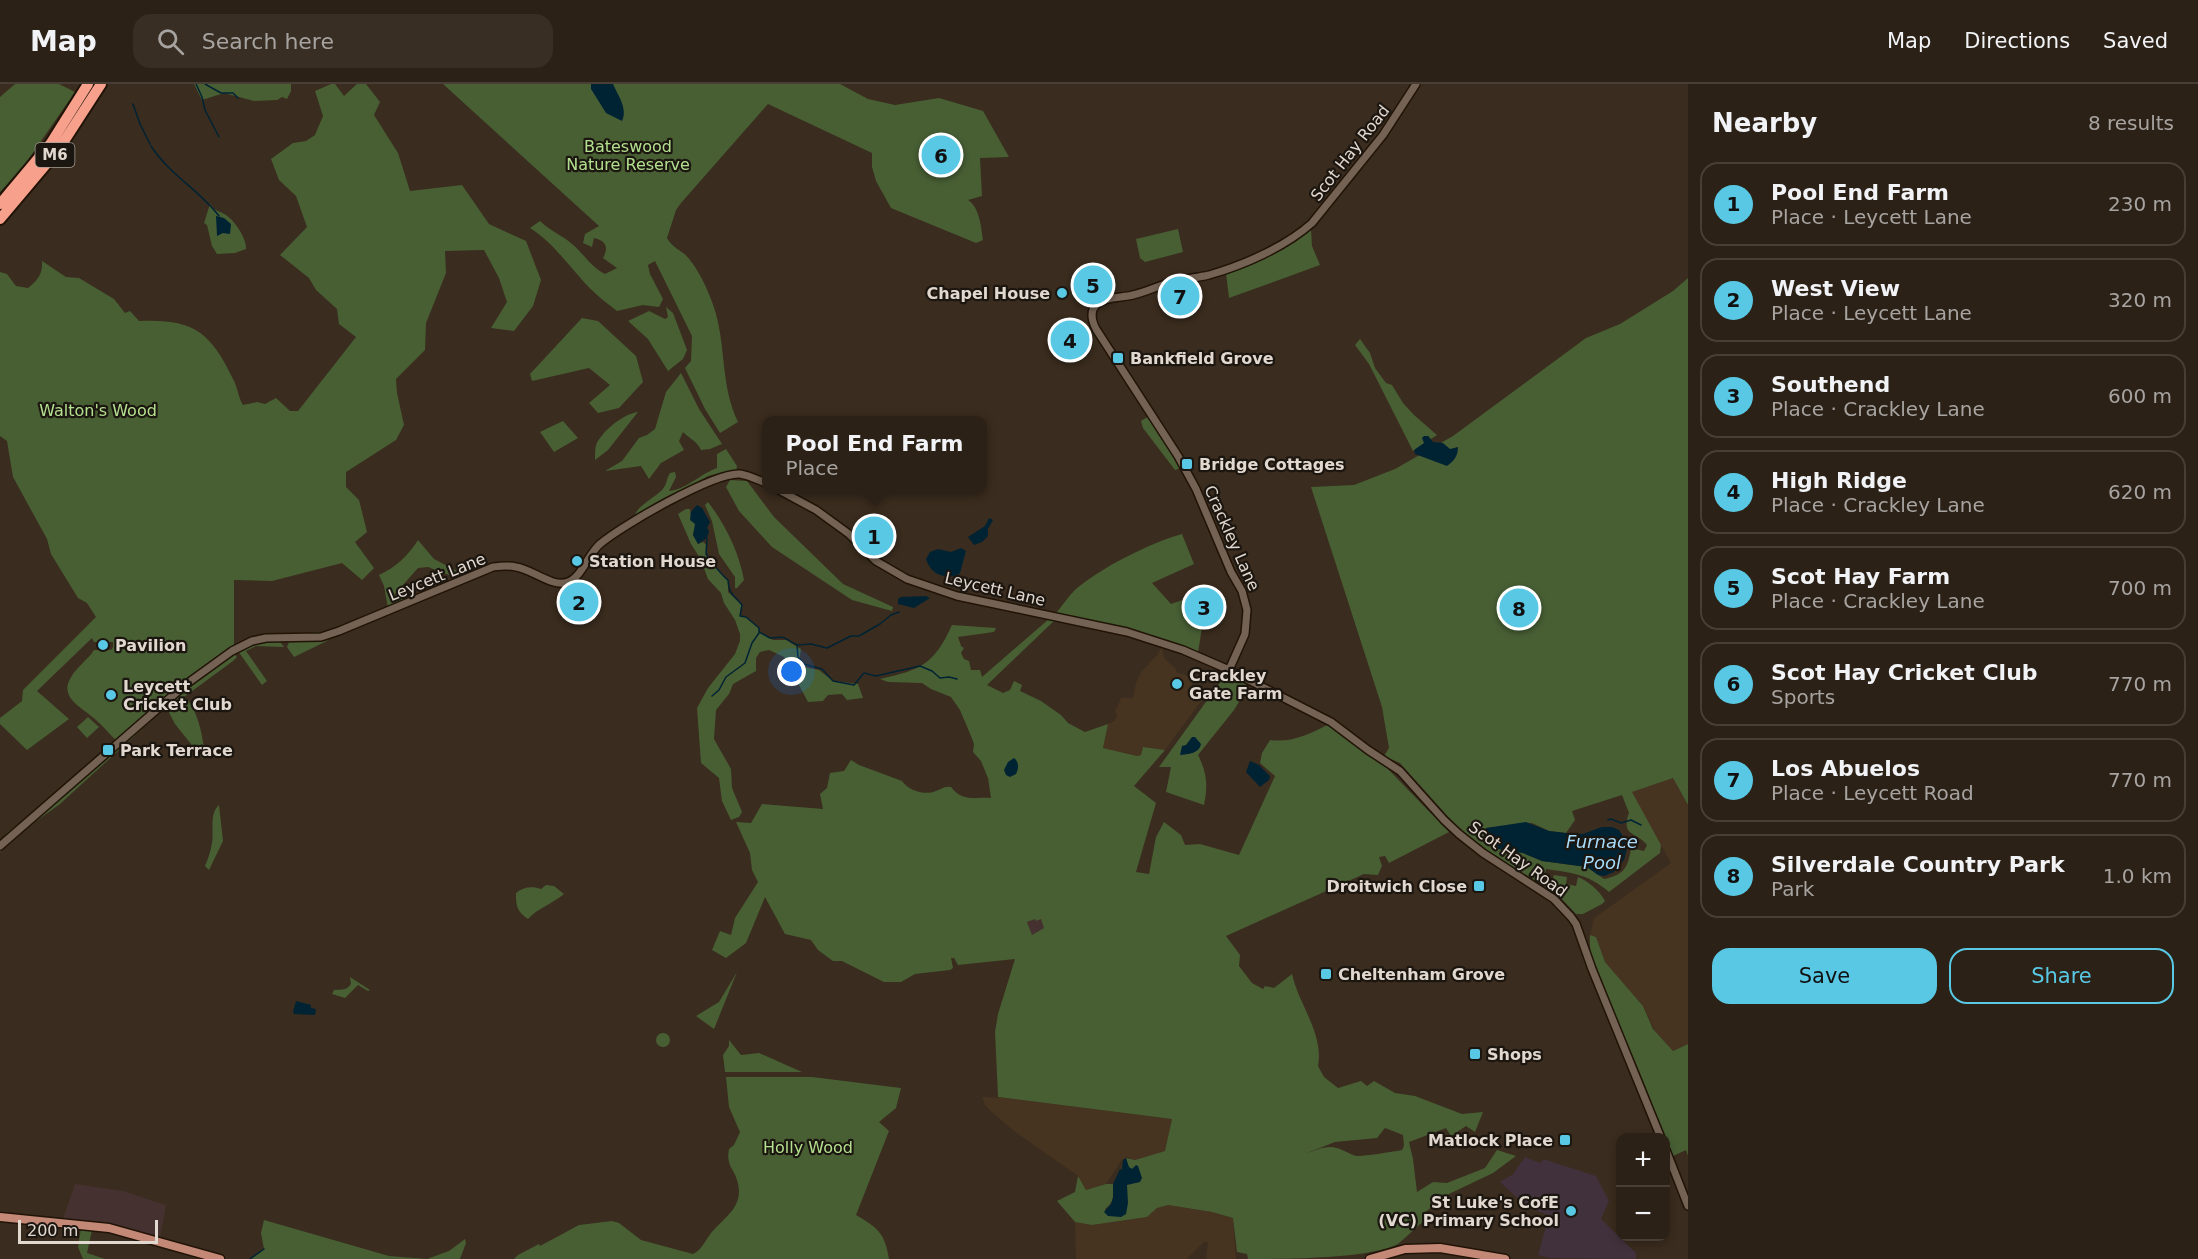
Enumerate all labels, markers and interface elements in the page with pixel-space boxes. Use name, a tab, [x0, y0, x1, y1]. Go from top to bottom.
search box	[133, 14, 553, 68]
text: Map	[30, 25, 97, 58]
icon: search	[154, 25, 187, 58]
text: Search here	[202, 29, 334, 54]
text: Map	[1887, 29, 1931, 53]
text: Directions	[1964, 29, 2070, 53]
text: Saved	[2103, 29, 2168, 53]
street label: Scot Hay Road	[1307, 101, 1393, 205]
text: Nearby	[1712, 108, 1817, 138]
text: 8 results	[2088, 111, 2174, 135]
pin: 6	[922, 132, 960, 178]
park label: Bateswood Nature Reserve	[566, 137, 690, 174]
road number: M6	[36, 143, 74, 167]
text: Pool End Farm	[1771, 180, 1949, 205]
text: 1	[1727, 192, 1740, 216]
text: 230 m	[2108, 192, 2172, 216]
text: Place · Leycett Lane	[1771, 205, 1972, 229]
pin: 5	[1074, 262, 1112, 308]
pin: 7	[1160, 274, 1200, 318]
text: West View	[1771, 276, 1900, 301]
place label: Chapel House	[927, 284, 1050, 303]
marker: Chapel House	[1055, 286, 1069, 300]
text: 2	[1727, 288, 1740, 312]
text: 320 m	[2108, 288, 2172, 312]
text: Place · Leycett Lane	[1771, 301, 1972, 325]
pin: 4	[1050, 318, 1090, 362]
place label: Bankfield Grove	[1130, 349, 1274, 368]
marker: Bankfield Grove	[1111, 351, 1125, 365]
text: Southend	[1771, 372, 1890, 397]
text: 3	[1727, 384, 1740, 408]
text: 600 m	[2108, 384, 2172, 408]
text: Place · Crackley Lane	[1771, 397, 1985, 421]
park label: Walton's Wood	[39, 401, 157, 420]
popup	[762, 416, 987, 494]
text: Pool End Farm	[785, 431, 964, 456]
place label: Bridge Cottages	[1199, 455, 1345, 474]
text: Place	[785, 456, 839, 480]
marker: Bridge Cottages	[1180, 457, 1194, 471]
text: High Ridge	[1771, 468, 1907, 493]
text: 4	[1727, 480, 1740, 504]
text: 620 m	[2108, 480, 2172, 504]
street label: Crackley Lane	[1200, 482, 1264, 594]
text: Place · Crackley Lane	[1771, 493, 1985, 517]
pin: 1	[854, 514, 894, 558]
street label: Leycett Lane	[386, 549, 488, 605]
place label: Station House	[589, 552, 716, 571]
marker: Station House	[570, 554, 584, 568]
text: Scot Hay Farm	[1771, 564, 1950, 589]
street label: Leycett Lane	[943, 568, 1047, 610]
text: 5	[1727, 576, 1740, 600]
text: 700 m	[2108, 576, 2172, 600]
pin: 2	[560, 580, 598, 624]
pin: 3	[1184, 584, 1224, 630]
pin: 8	[1500, 586, 1538, 630]
text: Place · Crackley Lane	[1771, 589, 1985, 613]
place label: Pavilion	[115, 636, 186, 655]
marker: Pavilion	[96, 638, 110, 652]
your location	[777, 657, 806, 686]
text: Scot Hay Cricket Club	[1771, 660, 2038, 685]
place label: Crackley Gate Farm	[1189, 666, 1282, 703]
text: 6	[1727, 672, 1740, 696]
text: 770 m	[2108, 672, 2172, 696]
place label: Leycett Cricket Club	[123, 677, 232, 714]
marker: Crackley Gate Farm	[1170, 677, 1184, 691]
text: Sports	[1771, 685, 1835, 709]
marker: Leycett Cricket Club	[104, 688, 118, 702]
place label: Park Terrace	[120, 741, 233, 760]
marker: Park Terrace	[101, 743, 115, 757]
text: Los Abuelos	[1771, 756, 1920, 781]
text: 7	[1727, 768, 1740, 792]
text: 770 m	[2108, 768, 2172, 792]
text: Place · Leycett Road	[1771, 781, 1974, 805]
street label: Scot Hay Road	[1465, 817, 1571, 901]
water label: Furnace Pool	[1566, 831, 1638, 873]
text: Silverdale Country Park	[1771, 852, 2065, 877]
text: 8	[1727, 864, 1740, 888]
text: 1.0 km	[2103, 864, 2172, 888]
place label: Droitwich Close	[1326, 877, 1467, 896]
text: Park	[1771, 877, 1814, 901]
marker: Droitwich Close	[1472, 879, 1486, 893]
button: Save	[1712, 948, 1937, 1004]
button: Share	[1949, 948, 2174, 1004]
place label: Cheltenham Grove	[1338, 965, 1505, 984]
marker: Cheltenham Grove	[1319, 967, 1333, 981]
place label: Shops	[1487, 1045, 1542, 1064]
marker: Shops	[1468, 1047, 1482, 1061]
place label: Matlock Place	[1428, 1131, 1553, 1150]
marker: Matlock Place	[1558, 1133, 1572, 1147]
map controls	[1616, 1133, 1670, 1241]
button: +	[1616, 1133, 1670, 1187]
park label: Holly Wood	[763, 1138, 853, 1157]
button: −	[1616, 1187, 1670, 1241]
place label: St Luke's CofE (VC) Primary School	[1378, 1193, 1559, 1230]
marker: St Luke's CofE (VC) Primary School	[1564, 1204, 1578, 1218]
scale bar	[18, 1217, 158, 1244]
text: 200 m	[27, 1221, 78, 1240]

